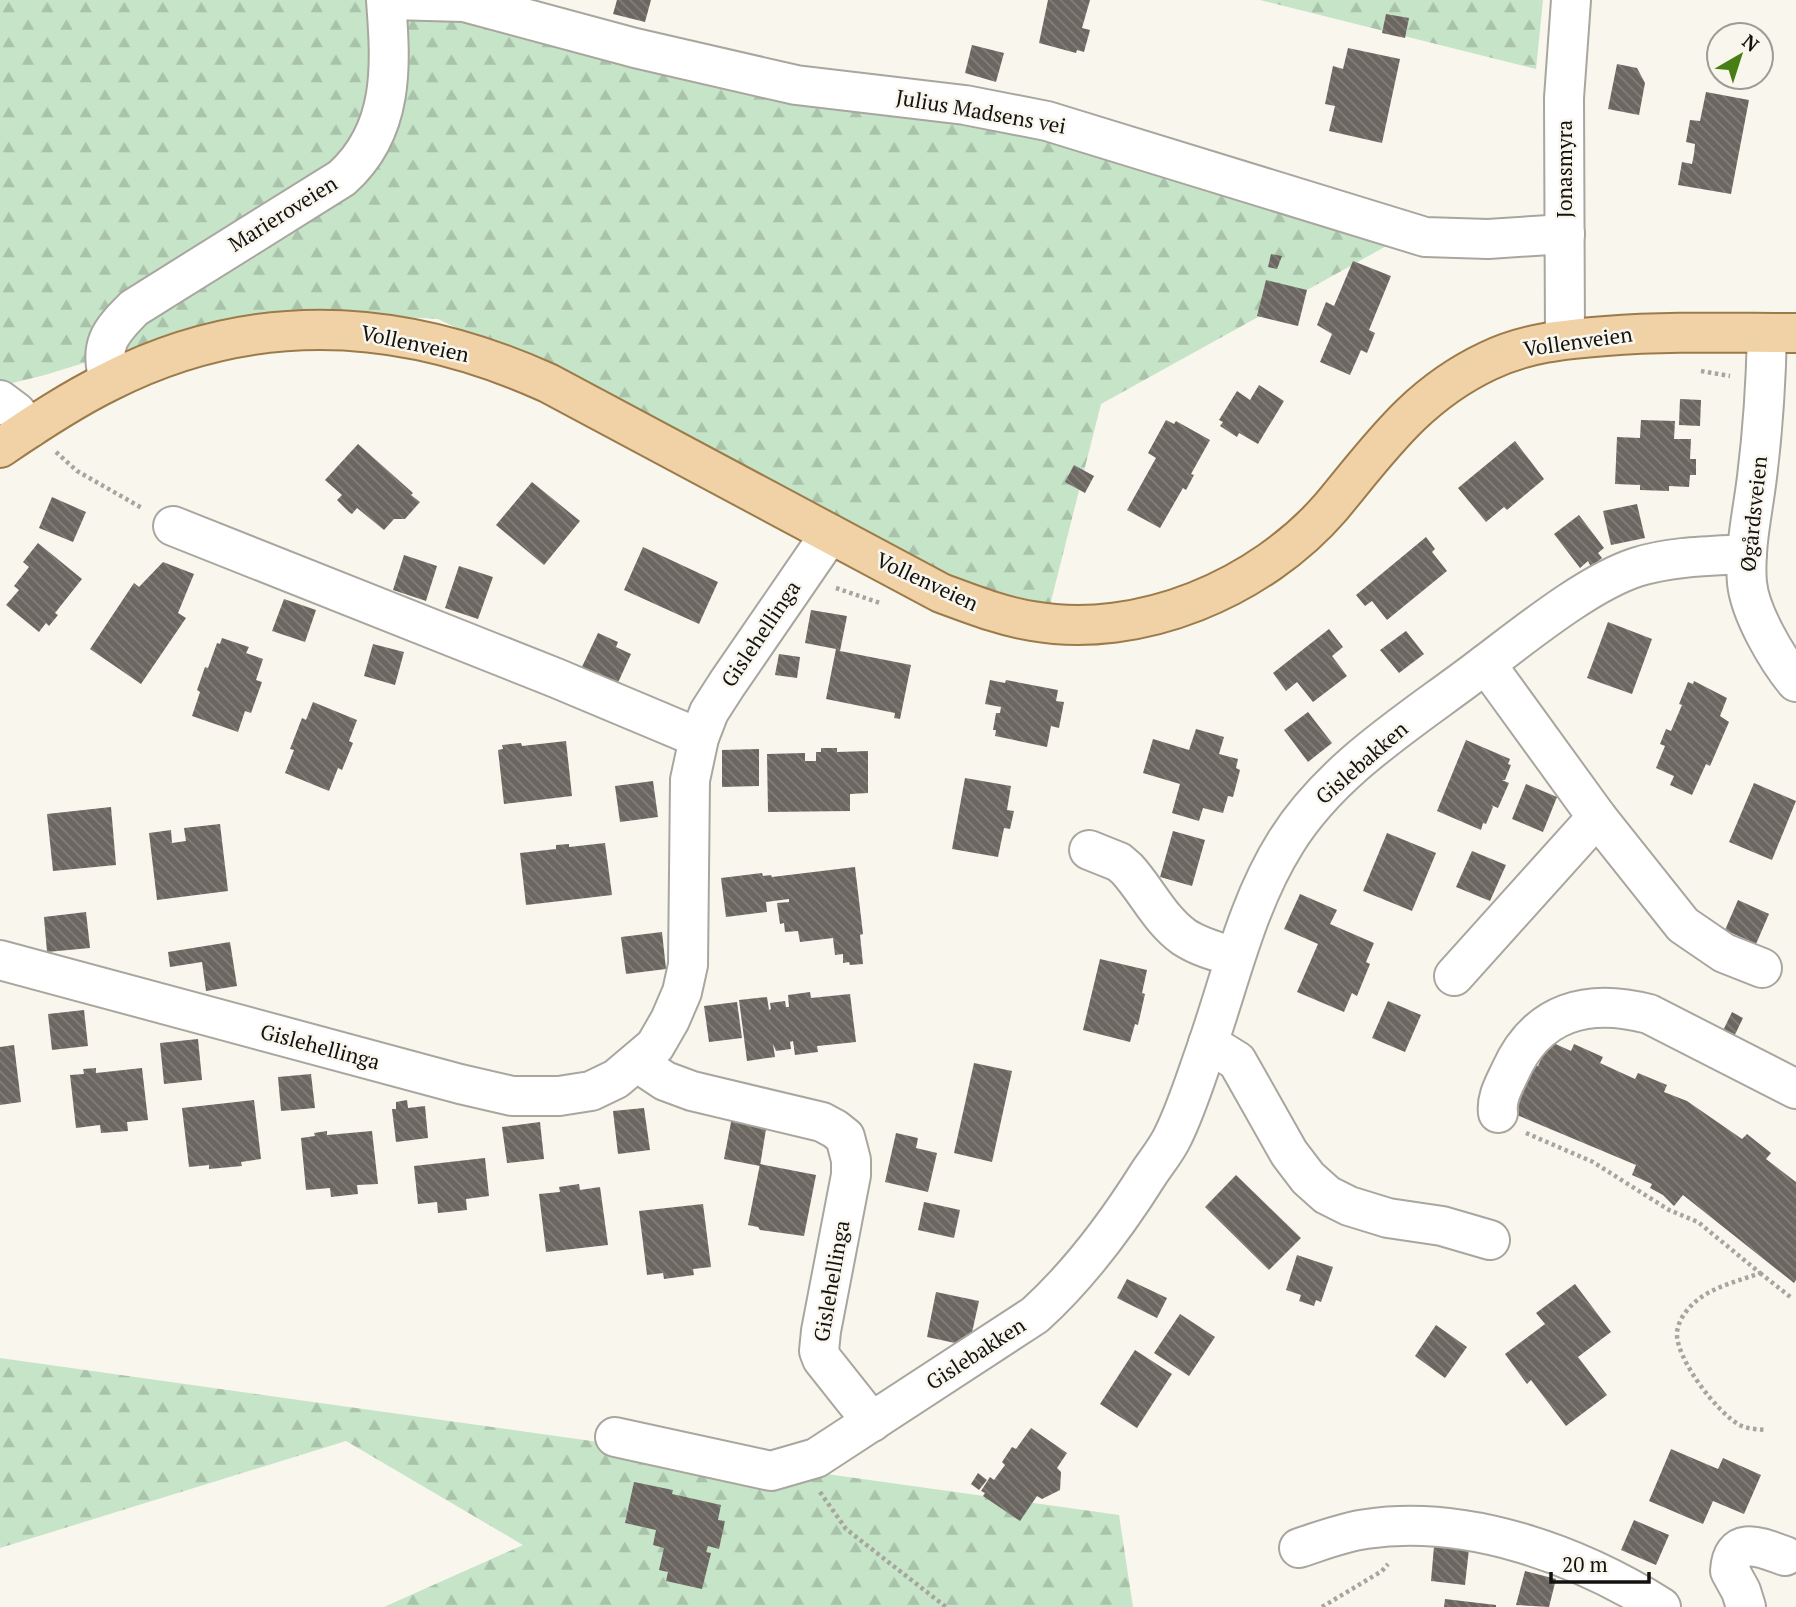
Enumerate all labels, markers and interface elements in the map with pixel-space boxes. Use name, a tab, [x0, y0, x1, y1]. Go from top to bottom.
north arrow	[1705, 21, 1775, 91]
text: N	[1738, 28, 1765, 57]
street label: Julius Madsens vei	[894, 82, 1068, 140]
street label: Jonasmyra	[1550, 119, 1578, 218]
street label: Marieroveien	[223, 168, 343, 258]
street label: Vollenveien	[359, 318, 472, 368]
street label: Vollenveien	[1521, 319, 1635, 363]
street label: Øgårdsveien	[1733, 454, 1773, 573]
street label: Vollenveien	[872, 545, 984, 617]
street label: Gislehellinga	[714, 574, 806, 692]
street label: Gislebakken	[1309, 714, 1414, 810]
street label: Gislehellinga	[257, 1017, 384, 1076]
street label: Gislehellinga	[807, 1218, 856, 1344]
street label: Gislebakken	[920, 1310, 1031, 1396]
scale bar	[1551, 1540, 1649, 1584]
text: 20 m	[1562, 1550, 1608, 1578]

